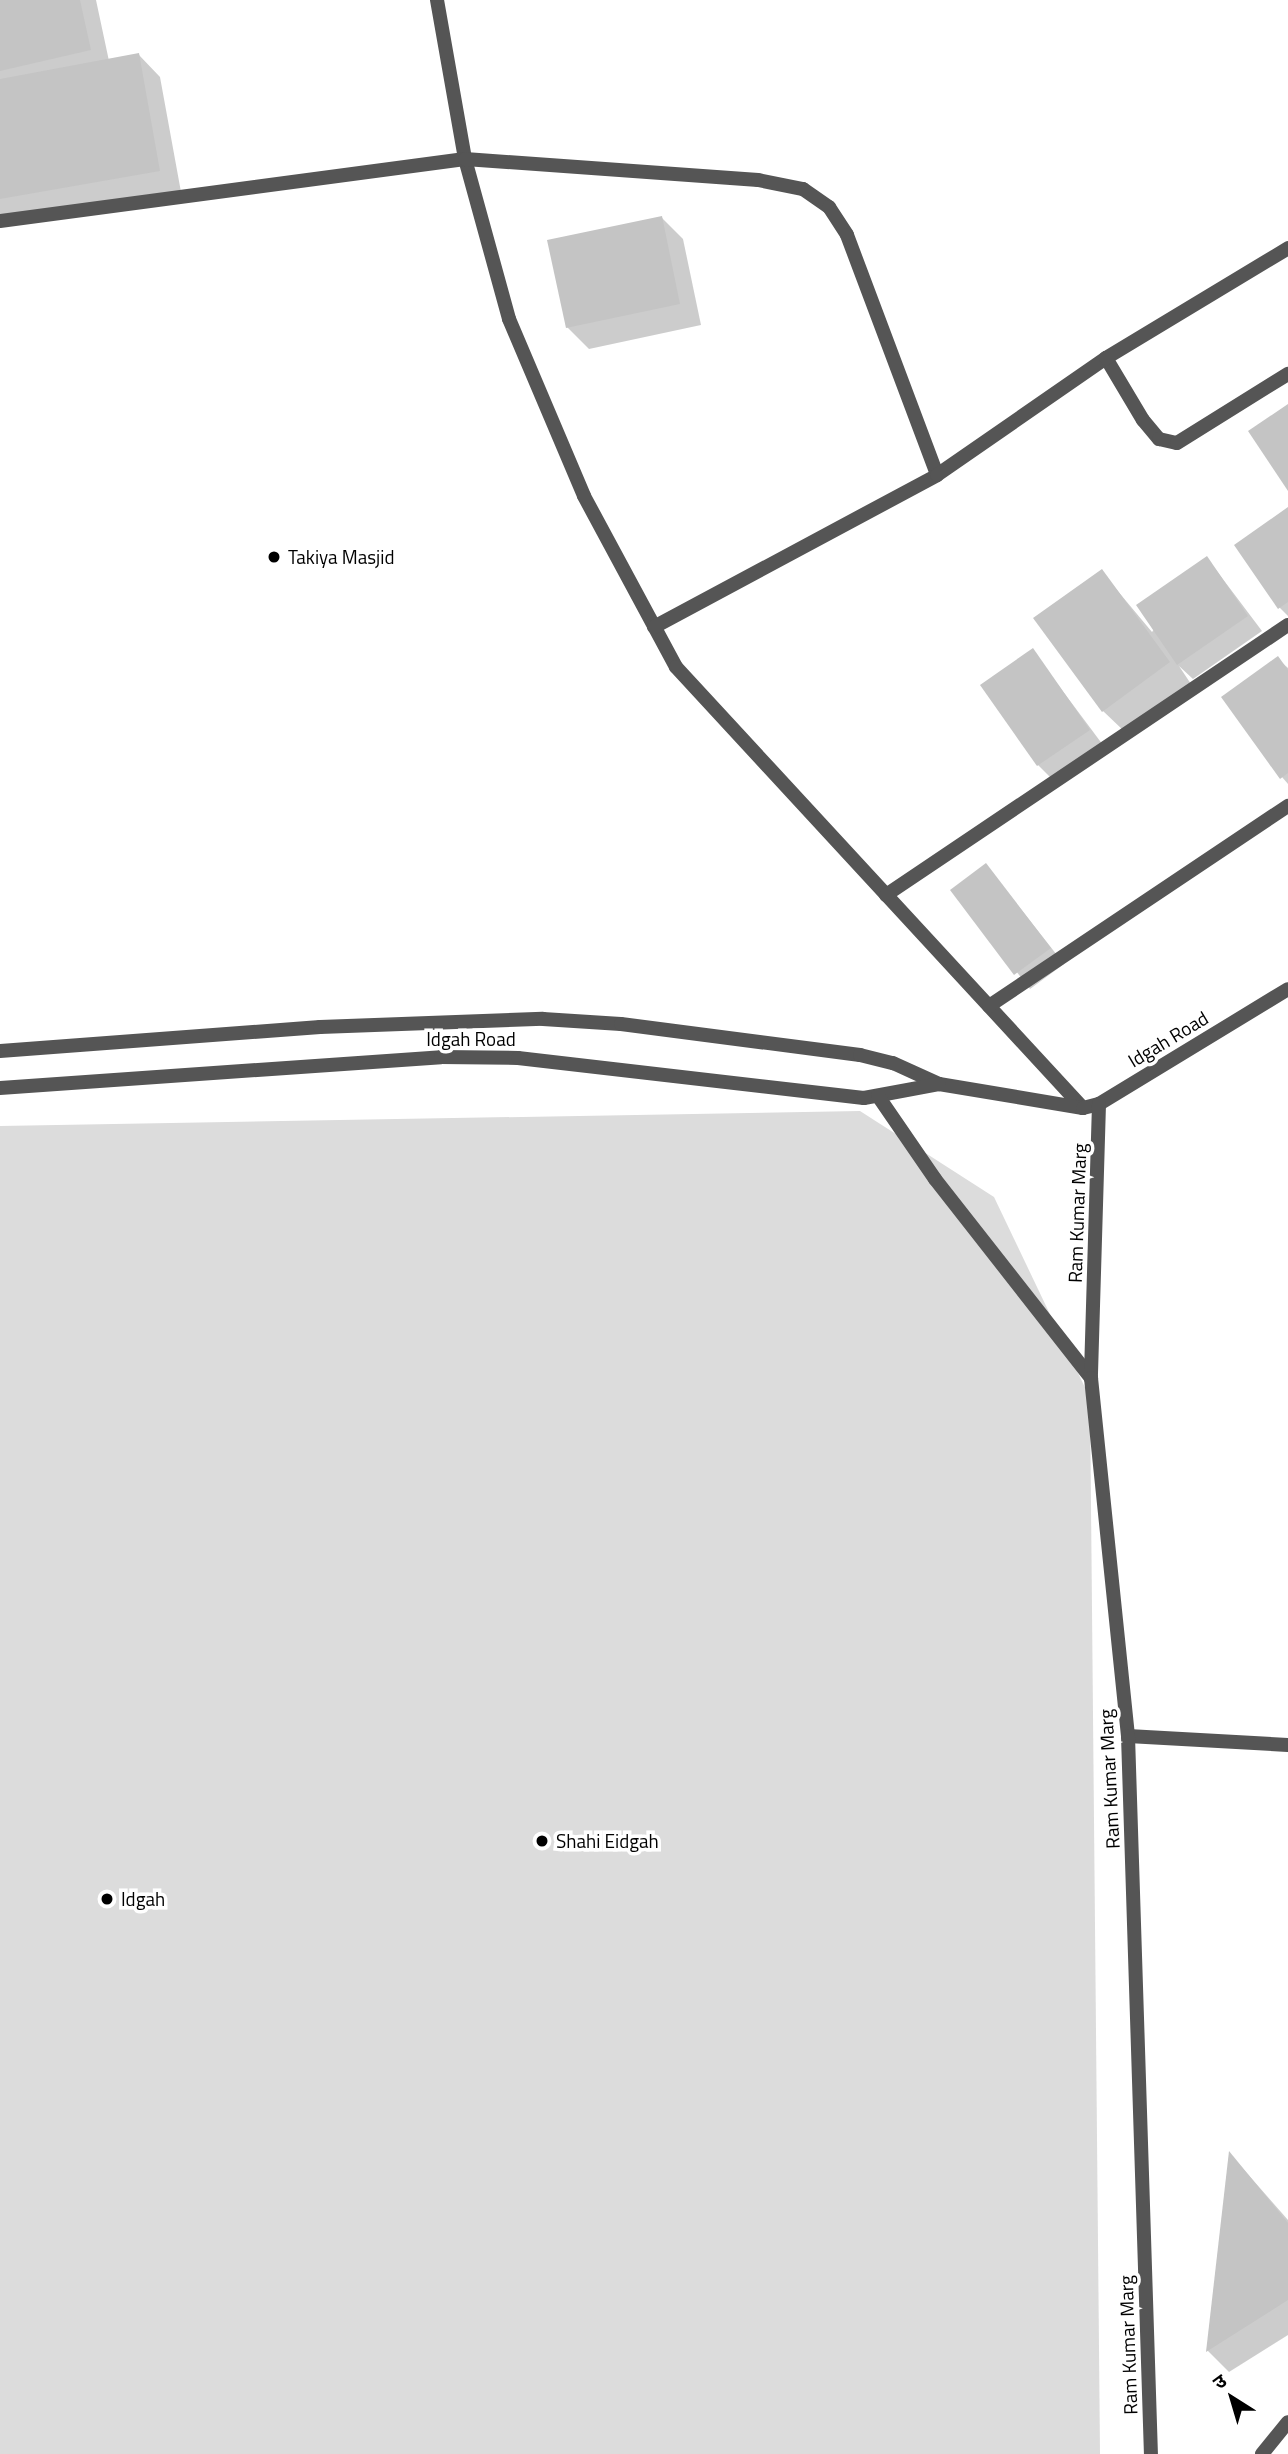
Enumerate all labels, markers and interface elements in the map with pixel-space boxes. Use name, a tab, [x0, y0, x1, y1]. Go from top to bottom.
place label: Takiya Masjid	[288, 546, 394, 568]
marker: Takiya Masjid	[266, 549, 282, 565]
street label: Idgah Road	[1124, 1006, 1212, 1072]
street label: Idgah Road	[426, 1028, 516, 1050]
street label: Ram Kumar Marg	[1063, 1143, 1091, 1283]
street label: Ram Kumar Marg	[1094, 1709, 1124, 1849]
place label: Shahi Eidgah	[556, 1830, 659, 1852]
marker: Shahi Eidgah	[534, 1833, 550, 1849]
place label: Idgah	[121, 1888, 165, 1910]
marker: Idgah	[99, 1891, 115, 1907]
street label: Ram Kumar Marg	[1114, 2275, 1142, 2415]
north arrow	[1197, 2363, 1267, 2433]
text: उ	[1206, 2366, 1232, 2396]

